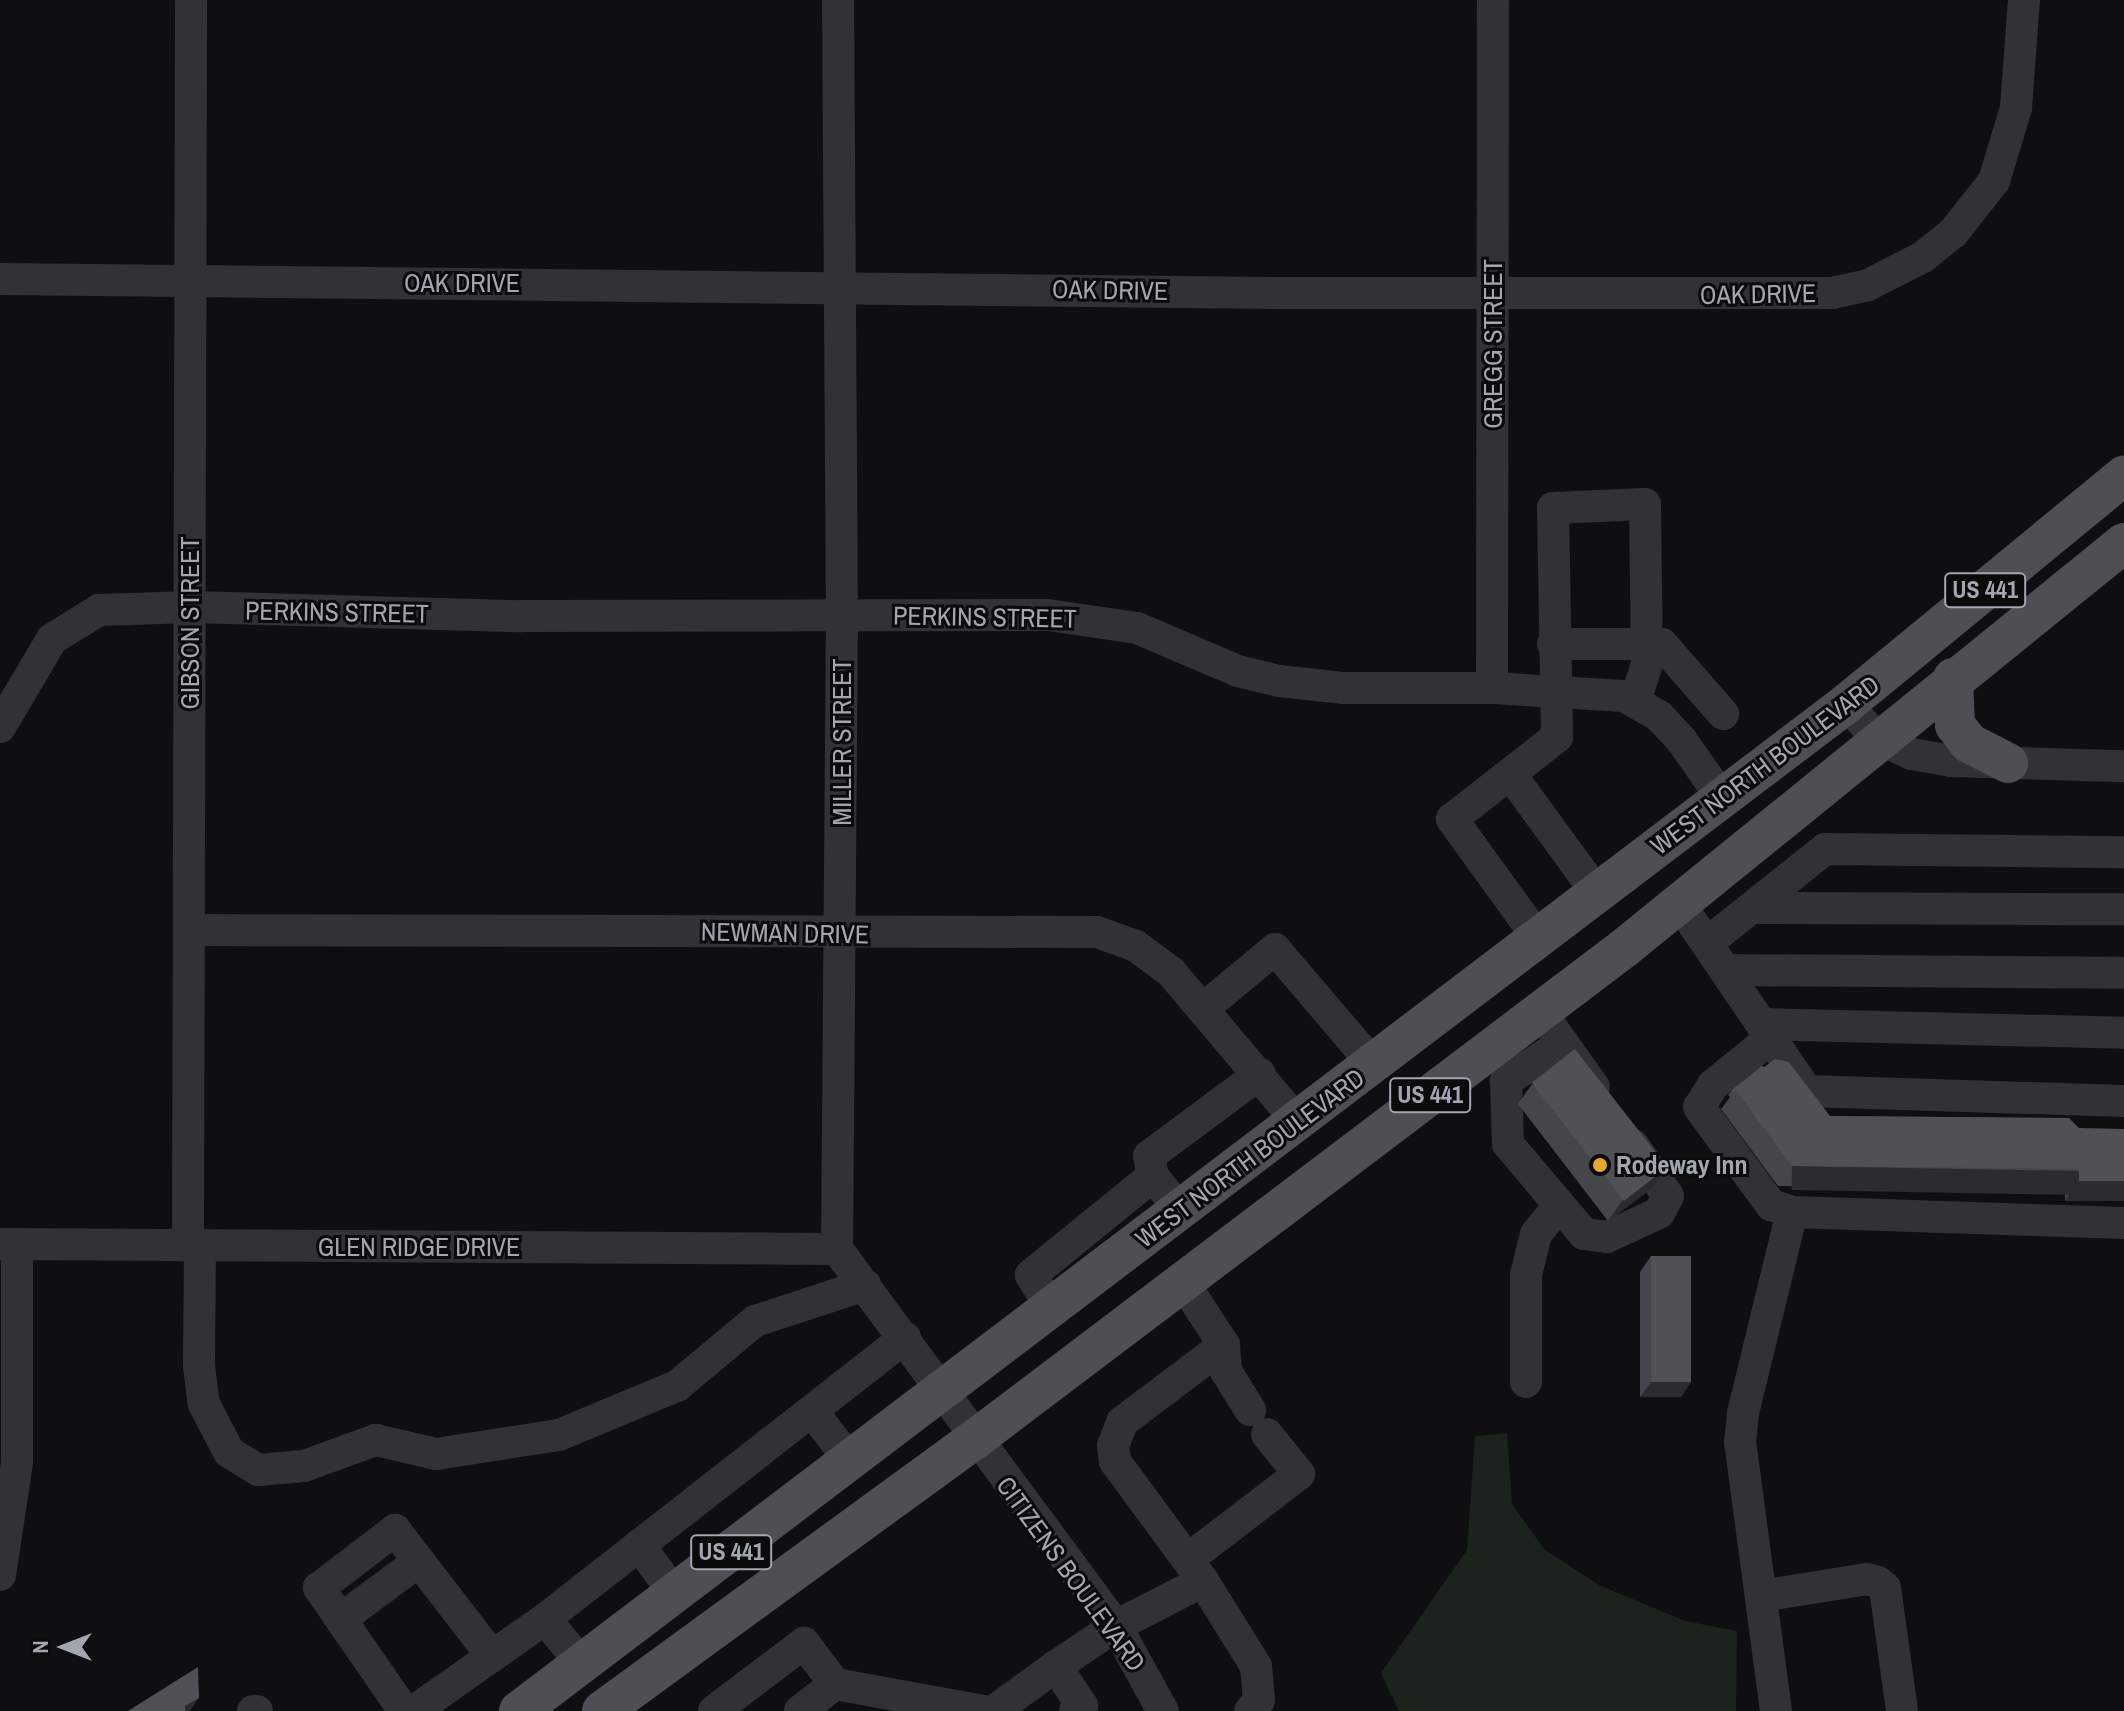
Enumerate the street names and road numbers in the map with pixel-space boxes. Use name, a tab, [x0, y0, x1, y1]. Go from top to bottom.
street label: GREGG STREET	[1477, 259, 1509, 429]
street label: OAK DRIVE	[404, 267, 520, 299]
street label: OAK DRIVE	[1052, 273, 1168, 307]
street label: OAK DRIVE	[1700, 277, 1816, 311]
street label: GIBSON STREET	[174, 537, 206, 709]
road number: US 441	[1943, 570, 2027, 610]
street label: PERKINS STREET	[245, 595, 429, 629]
street label: PERKINS STREET	[893, 600, 1077, 634]
street label: MILLER STREET	[826, 658, 858, 826]
street label: WEST NORTH BOULEVARD	[1644, 669, 1886, 861]
street label: NEWMAN DRIVE	[701, 916, 869, 950]
street label: WEST NORTH BOULEVARD	[1129, 1062, 1371, 1254]
road number: US 441	[1388, 1075, 1472, 1115]
street label: GLEN RIDGE DRIVE	[318, 1231, 520, 1263]
street label: CITIZENS BOULEVARD	[990, 1471, 1152, 1677]
road number: US 441	[689, 1532, 773, 1572]

